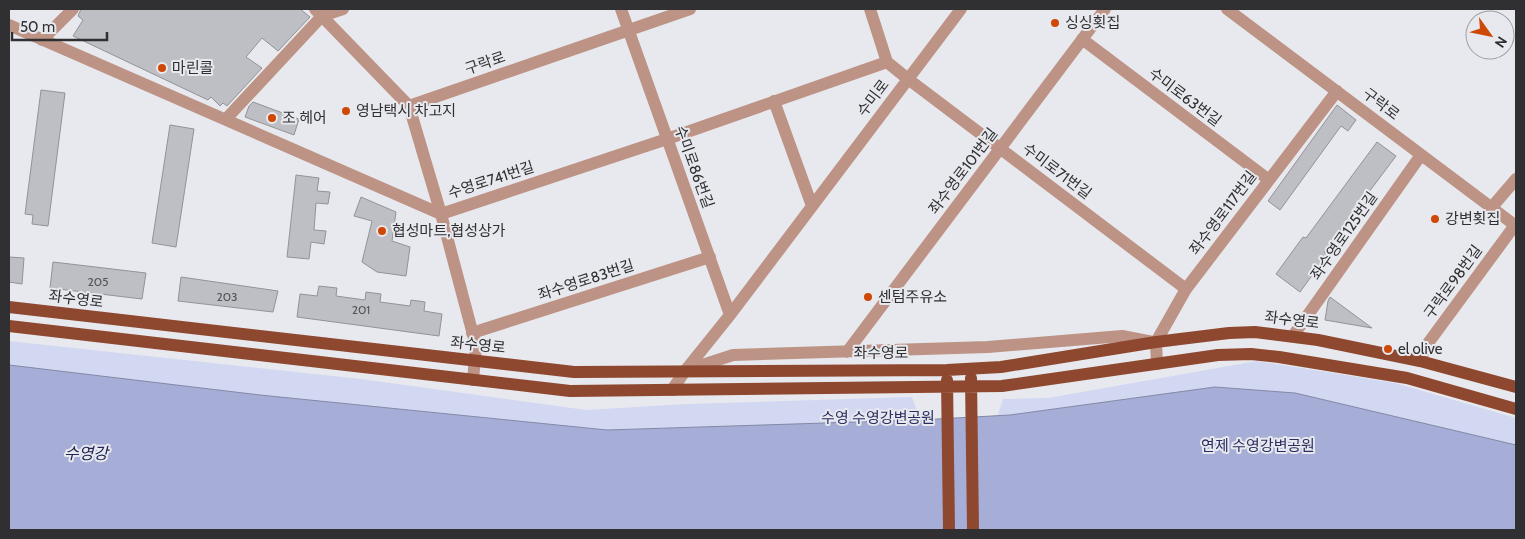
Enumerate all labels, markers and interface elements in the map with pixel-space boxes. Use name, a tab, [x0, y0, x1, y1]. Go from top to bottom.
scale bar	[12, 10, 108, 42]
north arrow	[1465, 10, 1515, 60]
place label: 싱싱횟집	[1065, 14, 1120, 32]
marker: 싱싱횟집	[1049, 17, 1061, 29]
text: 50 m	[20, 18, 55, 36]
text: N	[1491, 33, 1511, 51]
street label: 구락로	[462, 48, 508, 78]
place label: 마린콜	[172, 59, 213, 77]
marker: 마린콜	[156, 62, 168, 74]
street label: 수미로63번길	[1145, 64, 1225, 130]
street label: 수미로	[853, 76, 893, 120]
street label: 구락로	[1359, 84, 1403, 124]
place label: 영남택시 차고지	[356, 102, 456, 120]
marker: 영남택시 차고지	[340, 105, 352, 117]
place label: 조 헤어	[282, 109, 327, 127]
marker: 조 헤어	[266, 112, 278, 124]
street label: 수미로86번길	[671, 123, 717, 211]
street label: 좌수영로101번길	[925, 124, 1001, 218]
street label: 수미로71번길	[1019, 139, 1095, 203]
street label: 수영로741번길	[446, 158, 536, 202]
street label: 좌수영로117번길	[1186, 168, 1260, 258]
street label: 좌수영로125번길	[1307, 188, 1381, 284]
place label: 강변횟집	[1445, 210, 1500, 228]
marker: 강변횟집	[1429, 213, 1441, 225]
place label: 협성마트,협성상가	[392, 222, 506, 240]
marker: 협성마트,협성상가	[376, 225, 388, 237]
street label: 구락로98번길	[1420, 242, 1486, 322]
street label: 좌수영로83번길	[536, 256, 636, 304]
house number: 205	[87, 274, 109, 289]
street label: 좌수영로	[48, 287, 104, 311]
place label: 센텀주유소	[878, 288, 947, 306]
house number: 203	[216, 289, 238, 304]
marker: 센텀주유소	[862, 291, 874, 303]
house number: 201	[352, 302, 370, 317]
street label: 좌수영로	[1264, 308, 1320, 332]
street label: 좌수영로	[450, 333, 506, 357]
place label: el olive	[1398, 340, 1443, 358]
marker: el olive	[1382, 343, 1394, 355]
street label: 좌수영로	[853, 344, 909, 362]
park label: 수영 수영강변공원	[821, 409, 935, 427]
park label: 연제 수영강변공원	[1201, 437, 1315, 455]
water label: 수영강	[64, 444, 110, 463]

